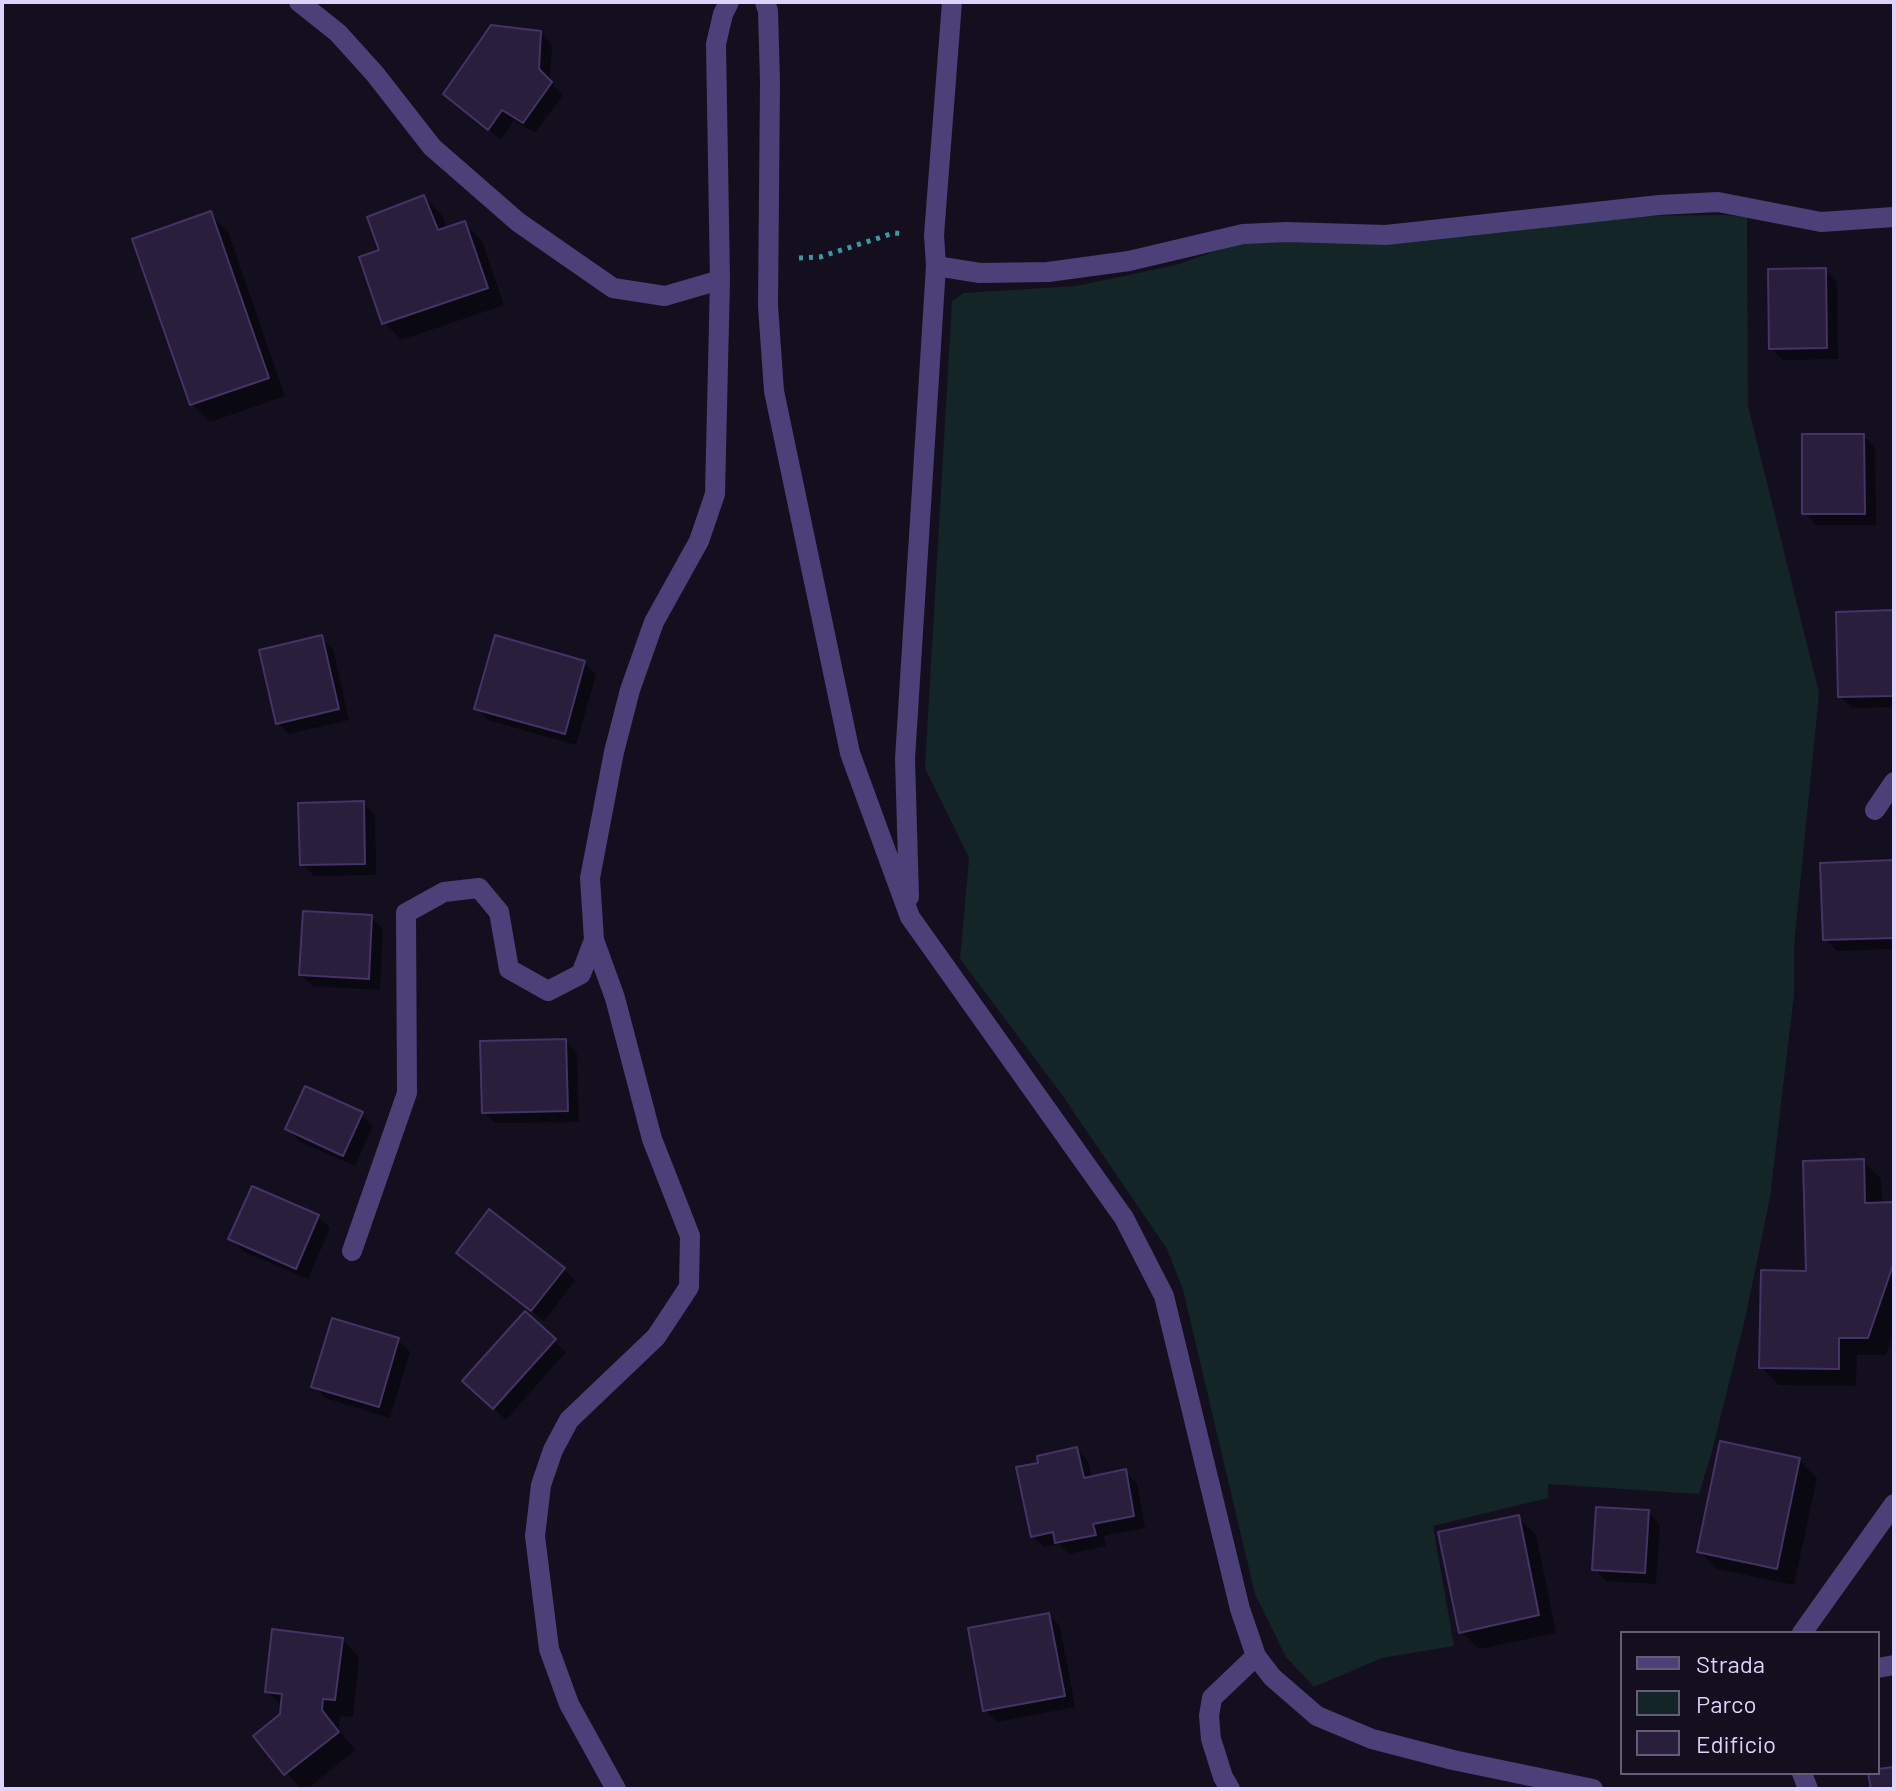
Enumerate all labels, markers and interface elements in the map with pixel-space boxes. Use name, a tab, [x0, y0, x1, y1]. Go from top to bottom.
legend	[1620, 1631, 1880, 1775]
text: Strada	[1696, 1649, 1765, 1678]
text: Parco	[1696, 1689, 1757, 1718]
text: Edificio	[1696, 1729, 1776, 1758]

